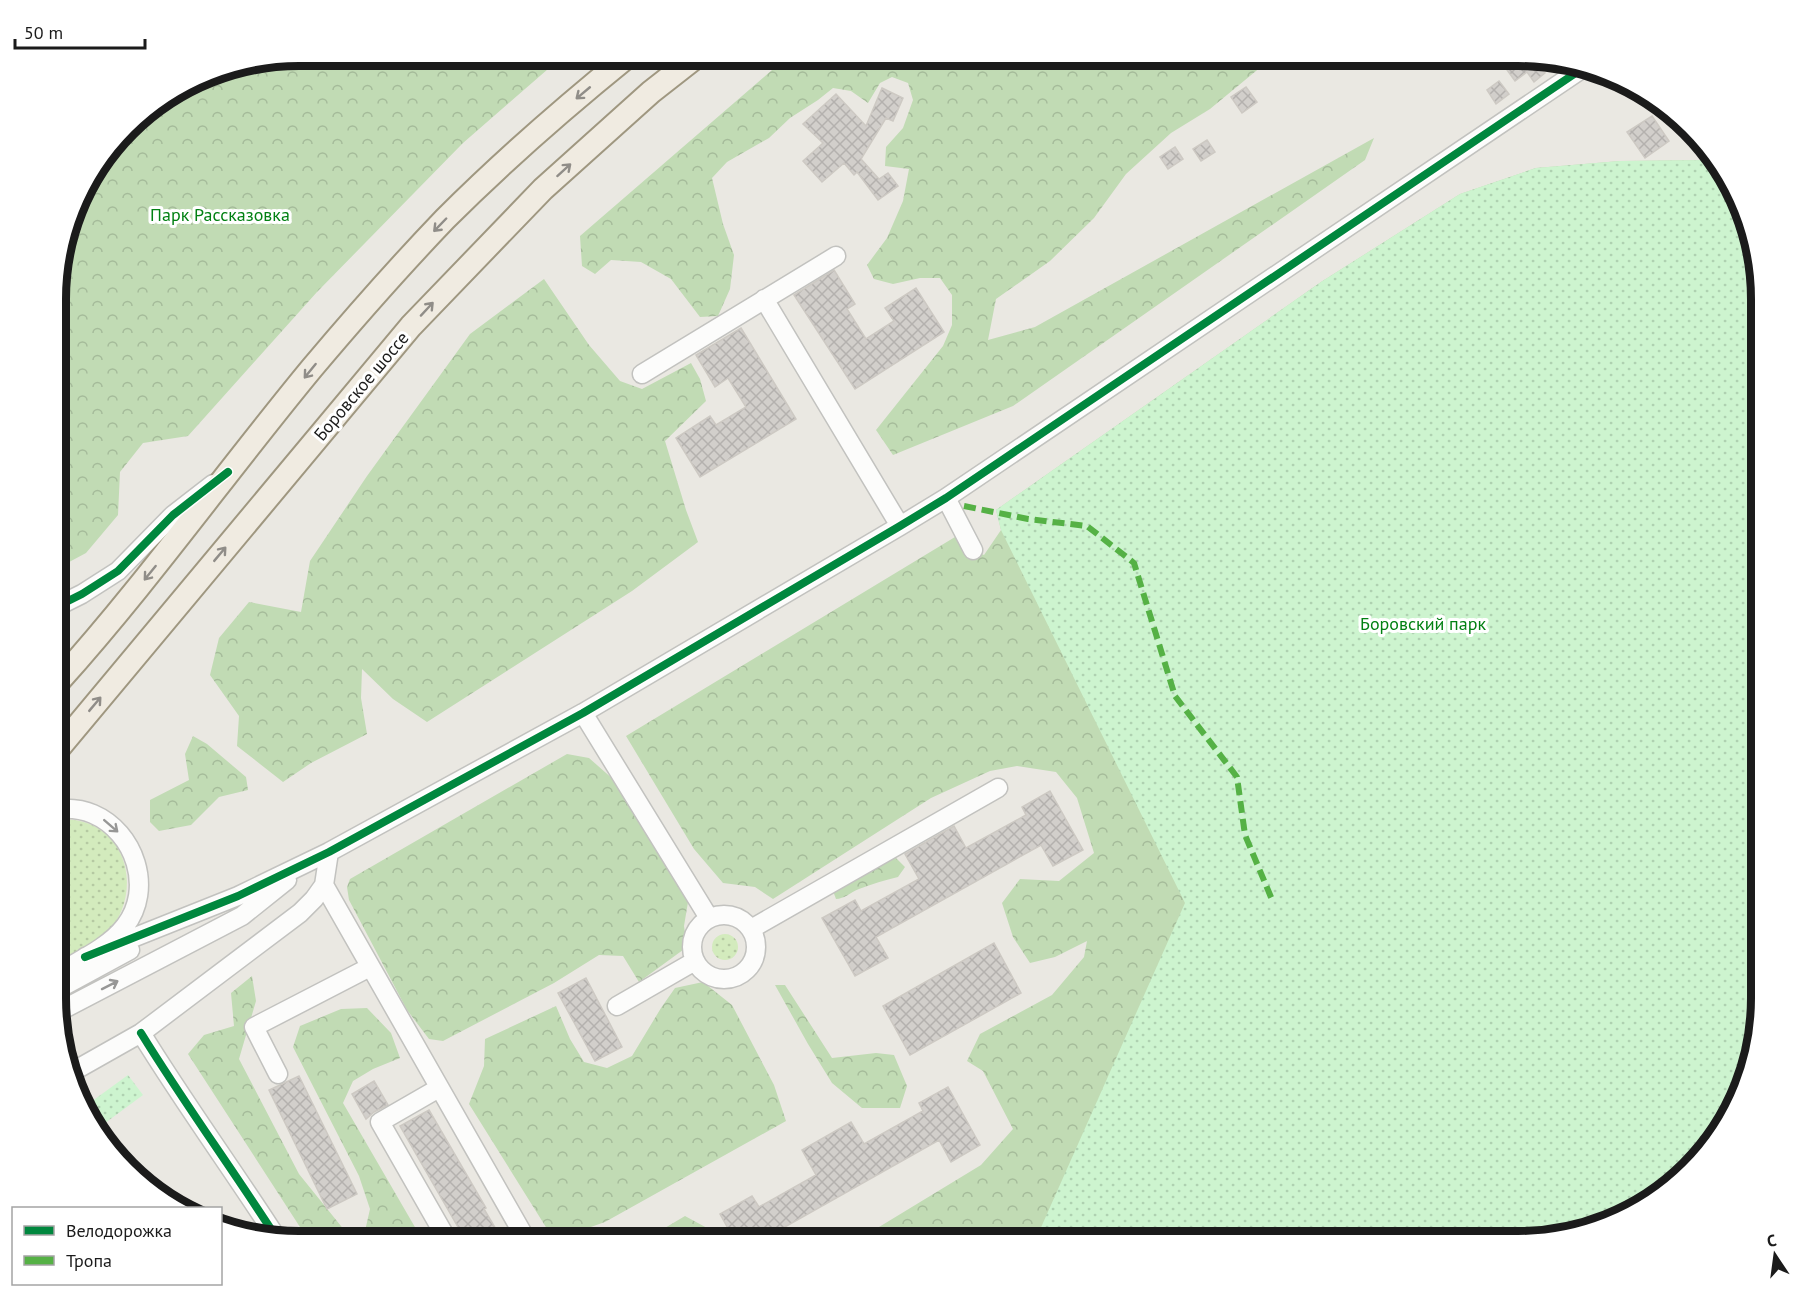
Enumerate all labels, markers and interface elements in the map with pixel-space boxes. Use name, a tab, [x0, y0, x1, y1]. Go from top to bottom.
scale bar	[15, 12, 146, 50]
text: 50 m	[24, 21, 63, 44]
one-way arrow	[576, 86, 591, 100]
one-way arrow	[556, 163, 571, 177]
park label: Парк Рассказовка	[150, 203, 290, 226]
one-way arrow	[432, 218, 447, 233]
one-way arrow	[420, 302, 434, 317]
street label: Боровское шоссе	[309, 327, 413, 445]
one-way arrow	[303, 363, 317, 378]
one-way arrow	[214, 546, 227, 562]
one-way arrow	[143, 565, 156, 581]
park label: Боровский парк	[1360, 612, 1486, 635]
one-way arrow	[89, 696, 102, 712]
one-way arrow	[103, 819, 118, 833]
one-way arrow	[100, 979, 118, 990]
legend	[12, 1207, 222, 1285]
text: Велодорожка	[66, 1219, 172, 1242]
north arrow	[1745, 1225, 1805, 1285]
text: С	[1765, 1230, 1778, 1251]
text: Тропа	[66, 1249, 112, 1272]

